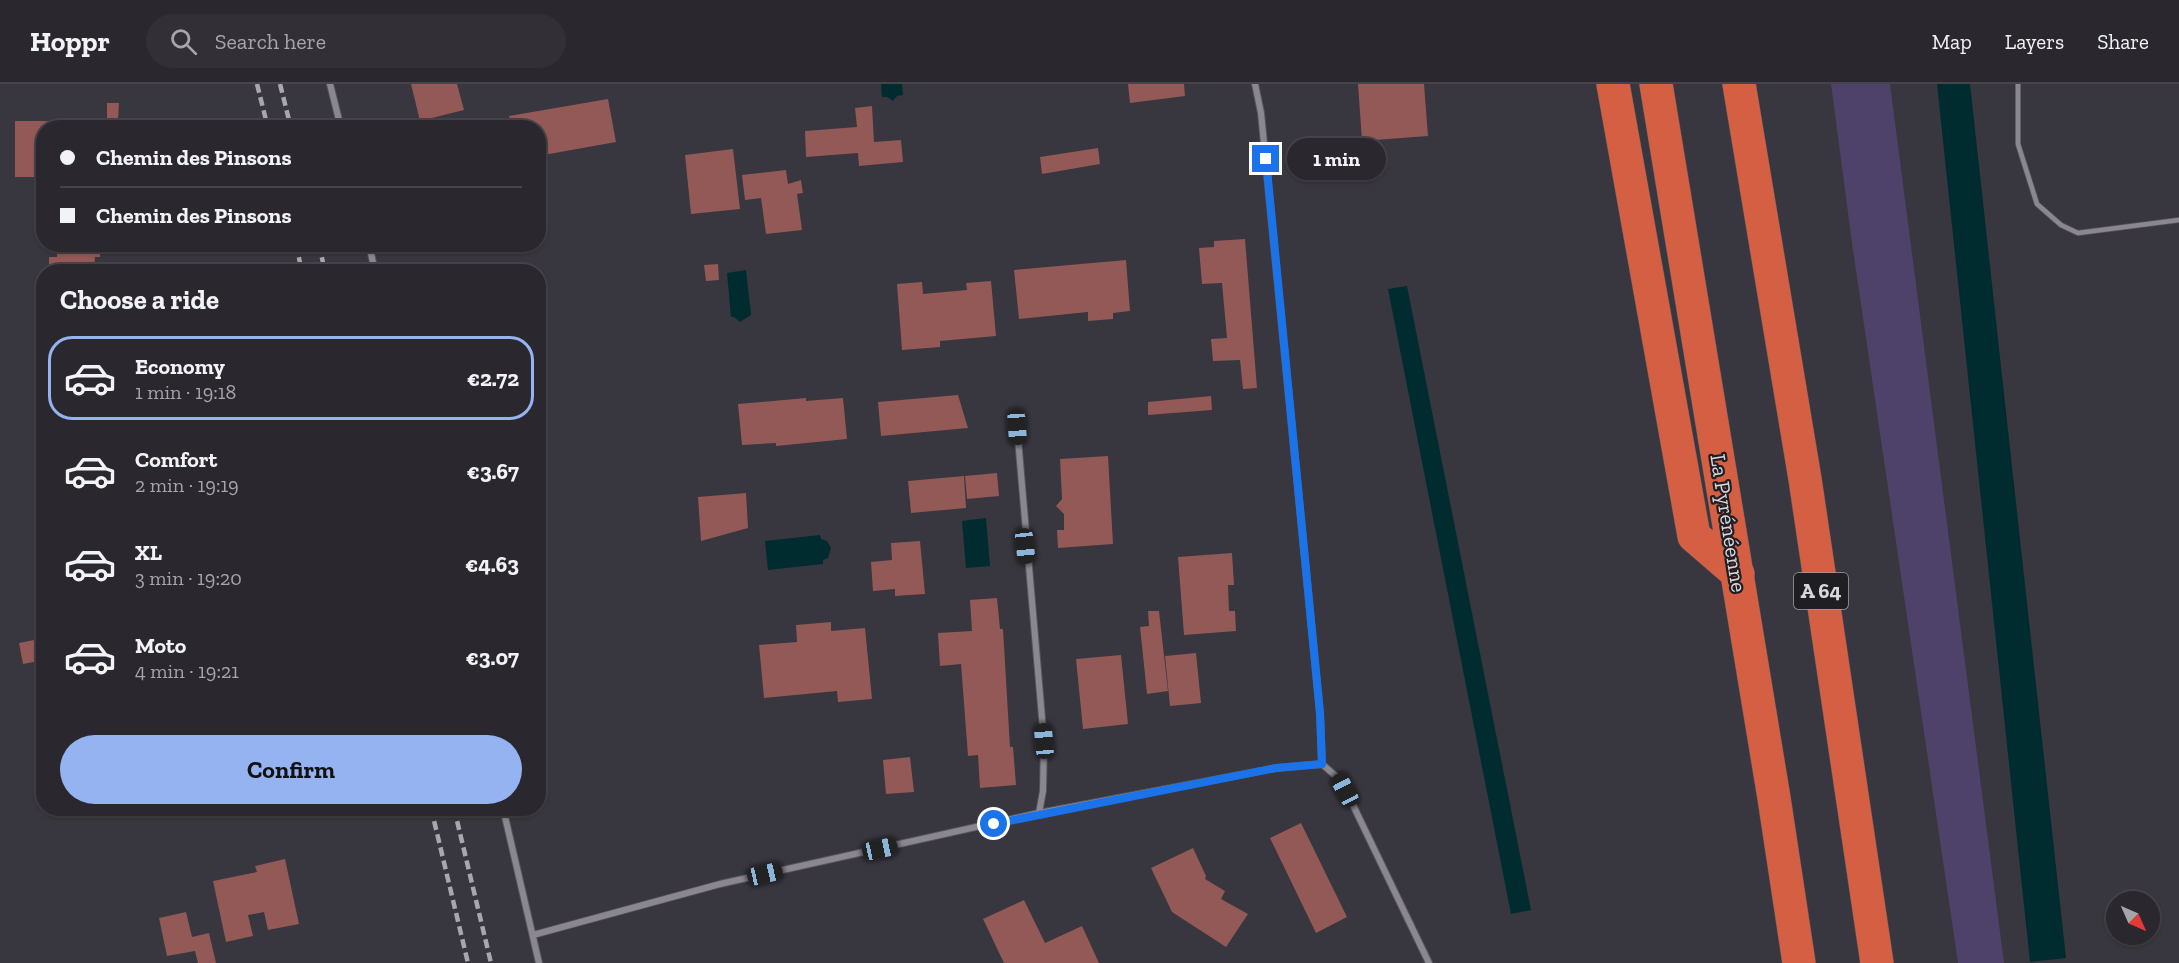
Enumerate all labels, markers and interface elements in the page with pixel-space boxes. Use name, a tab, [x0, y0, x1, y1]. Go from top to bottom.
search box	[146, 14, 566, 68]
text: Hoppr	[30, 25, 110, 58]
icon: search	[167, 25, 200, 58]
text: Search here	[215, 28, 326, 55]
text: Map	[1932, 29, 1972, 54]
text: Layers	[2005, 29, 2064, 54]
text: Share	[2097, 29, 2149, 54]
callout: 1 min	[1287, 138, 1386, 180]
text: Chemin des Pinsons	[96, 144, 292, 171]
route end	[1252, 145, 1279, 172]
text: 1 min	[1313, 147, 1360, 171]
text: Chemin des Pinsons	[96, 202, 292, 229]
text: Choose a ride	[60, 284, 219, 316]
icon: car	[63, 351, 117, 405]
text: Economy	[135, 353, 225, 380]
text: €2.72	[467, 365, 519, 392]
text: 1 min · 19:18	[135, 380, 236, 404]
car	[1007, 408, 1027, 446]
icon: car	[63, 444, 117, 498]
text: Comfort	[135, 446, 217, 473]
street label: La Pyrénéenne	[1704, 452, 1753, 594]
text: €3.67	[467, 458, 519, 485]
text: 2 min · 19:19	[135, 473, 239, 497]
car	[1014, 527, 1036, 565]
icon: car	[63, 537, 117, 591]
text: XL	[135, 539, 162, 566]
text: €4.63	[465, 551, 519, 578]
text: 3 min · 19:20	[135, 566, 242, 590]
road number: A 64	[1794, 573, 1848, 609]
icon: car	[63, 630, 117, 684]
text: Moto	[135, 632, 186, 659]
text: €3.07	[466, 644, 519, 671]
text: 4 min · 19:21	[135, 659, 239, 683]
car	[1033, 722, 1055, 760]
button: Confirm	[60, 735, 522, 804]
car	[1329, 770, 1361, 810]
route start	[980, 810, 1007, 837]
car	[861, 836, 899, 862]
car	[745, 861, 785, 887]
north arrow	[2106, 891, 2160, 945]
map controls	[2106, 891, 2160, 945]

